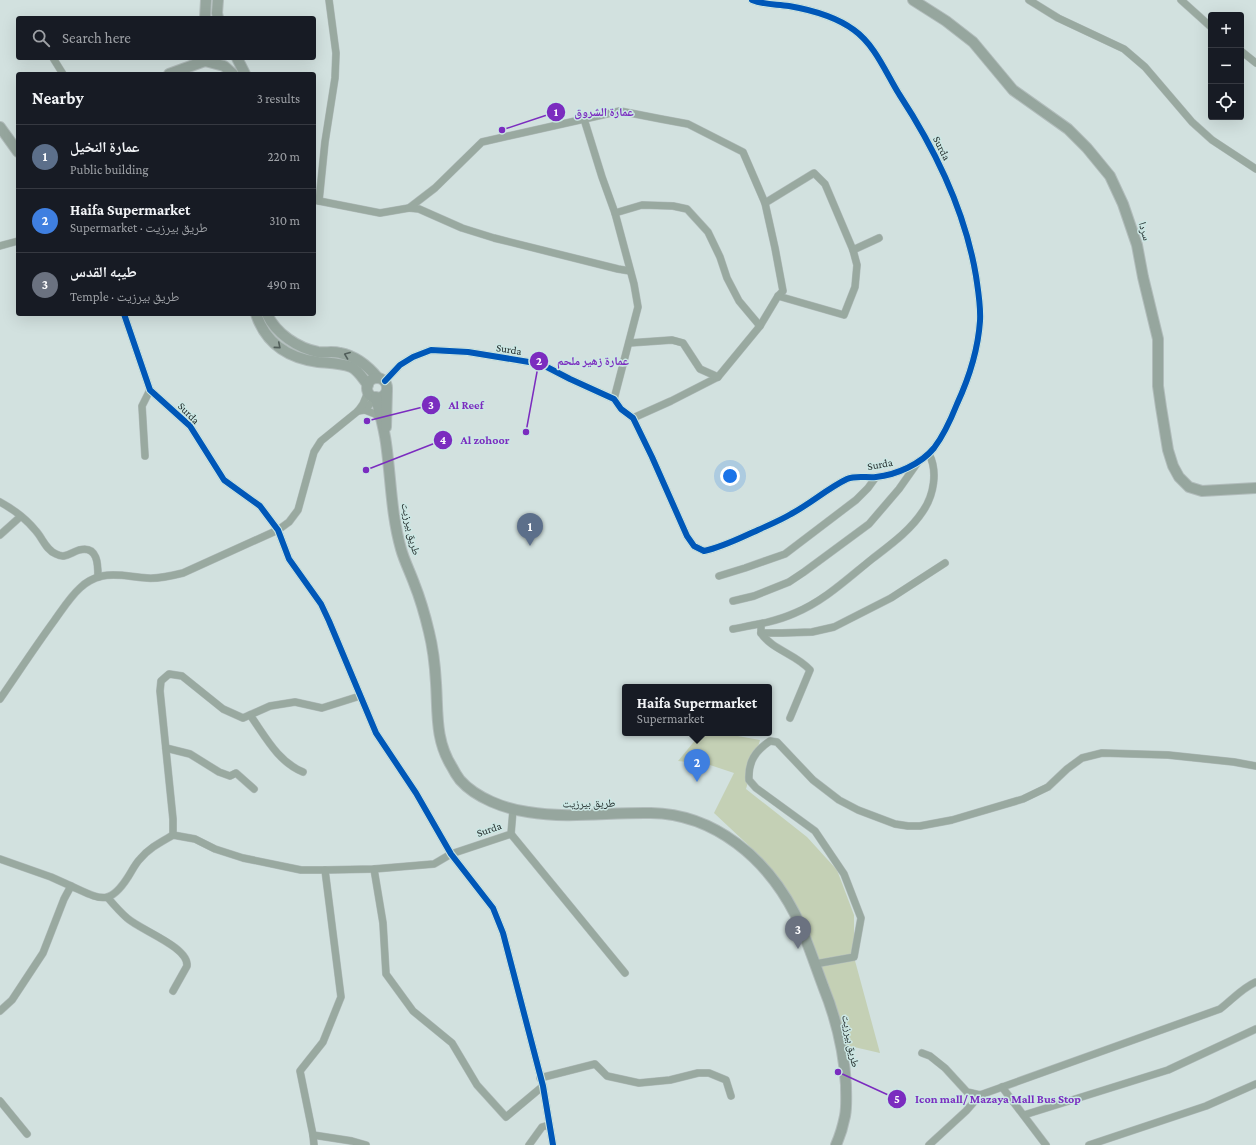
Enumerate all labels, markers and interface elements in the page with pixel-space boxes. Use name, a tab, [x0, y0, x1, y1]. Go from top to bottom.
map controls	[1208, 12, 1244, 120]
button: +	[1208, 12, 1244, 48]
search box	[16, 16, 316, 60]
icon: search	[30, 27, 52, 49]
text: Search here	[62, 30, 131, 46]
button: −	[1208, 48, 1244, 84]
button: locate	[1208, 84, 1244, 120]
text: Nearby	[32, 89, 84, 108]
text: 3 results	[257, 91, 300, 106]
callout: عمارة الشروق	[546, 100, 642, 124]
text: 1	[554, 105, 559, 119]
text: عمارة الشروق	[574, 105, 634, 120]
street label: Surda	[931, 134, 953, 162]
text: عمارة النخيل	[70, 139, 140, 155]
text: 1	[43, 149, 47, 164]
text: 220 m	[267, 149, 300, 164]
text: Public building	[70, 162, 149, 177]
text: Haifa Supermarket	[70, 202, 190, 218]
text: 2	[42, 213, 48, 228]
text: 310 m	[269, 213, 300, 228]
text: Supermarket · طريق بيرزيت	[70, 220, 208, 235]
street label: سردا	[1137, 220, 1153, 242]
text: طيبه القدس	[70, 264, 137, 280]
text: 3	[42, 277, 48, 292]
text: 490 m	[267, 277, 300, 292]
text: Temple · طريق بيرزيت	[70, 289, 179, 304]
one-way arrow	[273, 341, 280, 348]
street label: Surda	[495, 341, 523, 357]
callout: عمارة زهير ملحم	[529, 349, 637, 373]
one-way arrow	[344, 352, 351, 360]
text: 2	[536, 354, 542, 368]
text: عمارة زهير ملحم	[557, 354, 629, 369]
callout: Al Reef	[421, 393, 492, 417]
text: 3	[428, 398, 434, 412]
text: Al Reef	[447, 398, 485, 412]
street label: Surda	[176, 400, 202, 426]
callout: Al zohoor	[433, 428, 518, 452]
text: 4	[440, 433, 447, 447]
text: Al zohoor	[460, 433, 510, 447]
street label: Surda	[866, 456, 894, 472]
your location	[720, 466, 740, 486]
street label: طريق بيرزيت	[398, 502, 423, 556]
pin: 1	[517, 513, 543, 546]
popup	[622, 684, 772, 736]
text: Haifa Supermarket	[637, 695, 757, 711]
text: Supermarket	[637, 711, 704, 726]
pin: 2	[684, 749, 710, 782]
street label: طريق بيرزيت	[562, 797, 616, 810]
street label: Surda	[475, 819, 503, 839]
pin: 3	[785, 916, 811, 949]
street label: طريق بيرزيت	[839, 1014, 862, 1068]
callout: Icon mall/ Mazaya Mall Bus Stop	[887, 1087, 1089, 1111]
text: 5	[894, 1092, 900, 1106]
text: Icon mall/ Mazaya Mall Bus Stop	[915, 1092, 1081, 1106]

